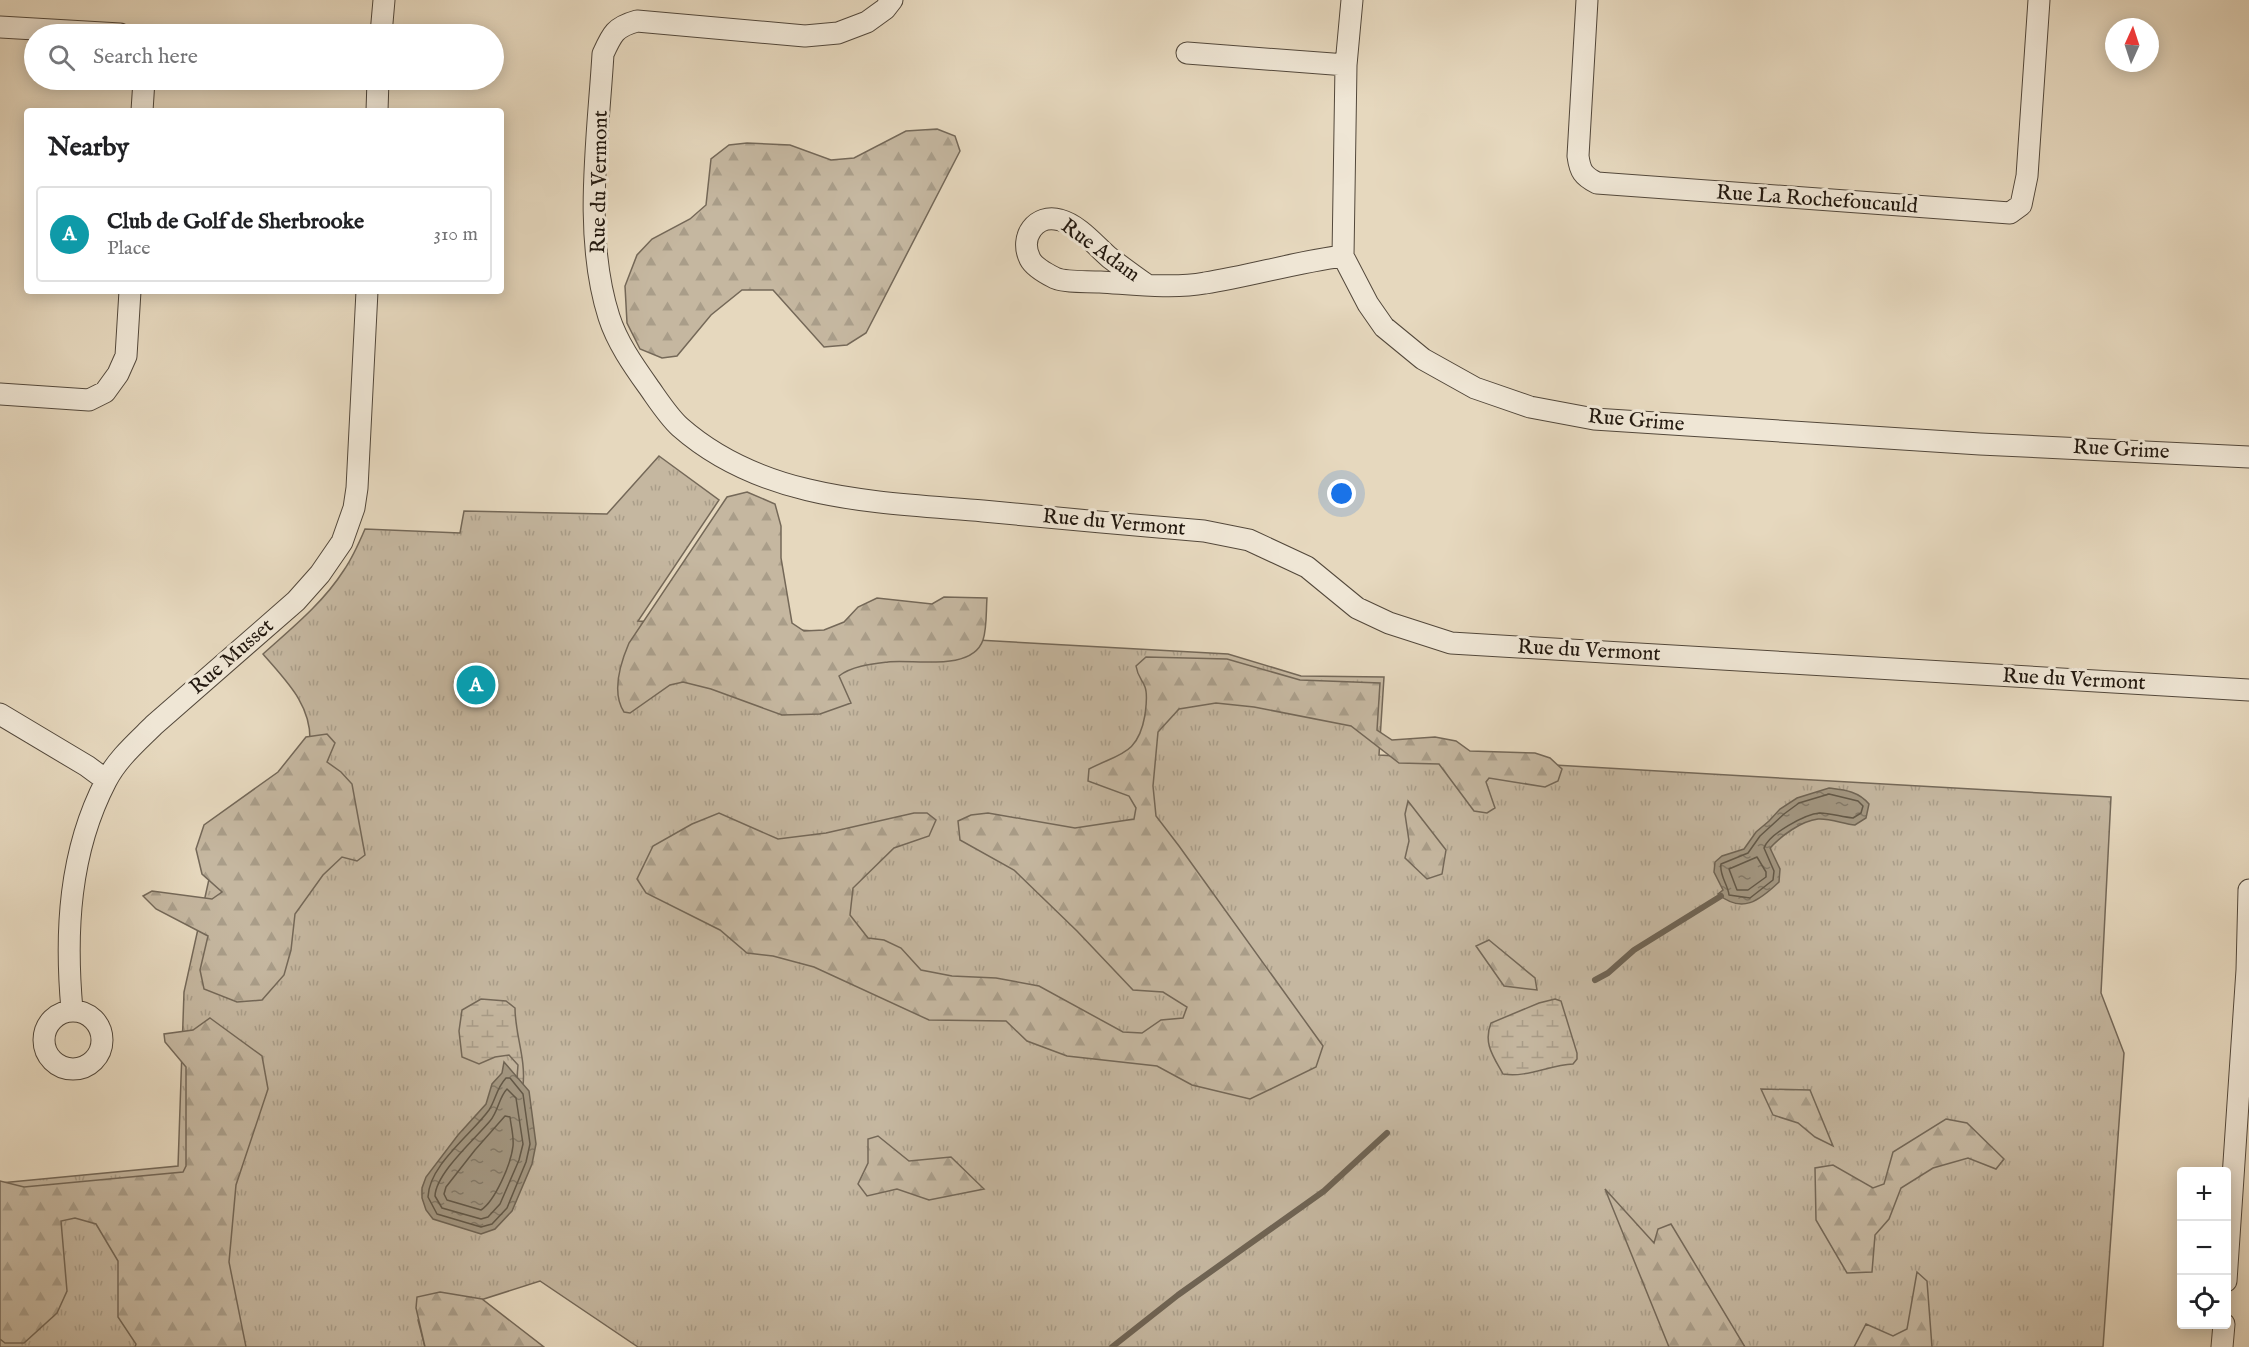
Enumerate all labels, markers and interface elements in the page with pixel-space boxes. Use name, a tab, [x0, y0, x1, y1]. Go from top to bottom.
north arrow	[2105, 18, 2159, 72]
search box	[24, 24, 504, 90]
icon: search	[45, 41, 78, 74]
text: Search here	[93, 43, 198, 71]
street label: Rue du Vermont	[585, 110, 615, 254]
text: Nearby	[48, 131, 129, 164]
street label: Rue La Rochefoucauld	[1715, 179, 1919, 221]
text: Club de Golf de Sherbrooke	[107, 208, 364, 236]
street label: Rue Adam	[1055, 213, 1145, 289]
text: A	[63, 222, 76, 247]
text: 310 m	[434, 222, 478, 247]
text: Place	[107, 236, 150, 261]
street label: Rue Grime	[1587, 403, 1686, 439]
street label: Rue Grime	[2072, 434, 2170, 466]
your location	[1327, 479, 1356, 508]
street label: Rue du Vermont	[1041, 503, 1187, 543]
street label: Rue Musset	[184, 613, 280, 701]
street label: Rue du Vermont	[1517, 634, 1661, 668]
pin: A	[456, 662, 496, 708]
street label: Rue du Vermont	[2002, 663, 2146, 697]
map controls	[2177, 1167, 2231, 1329]
button: +	[2177, 1167, 2231, 1221]
button: −	[2177, 1221, 2231, 1275]
button: locate	[2177, 1275, 2231, 1329]

